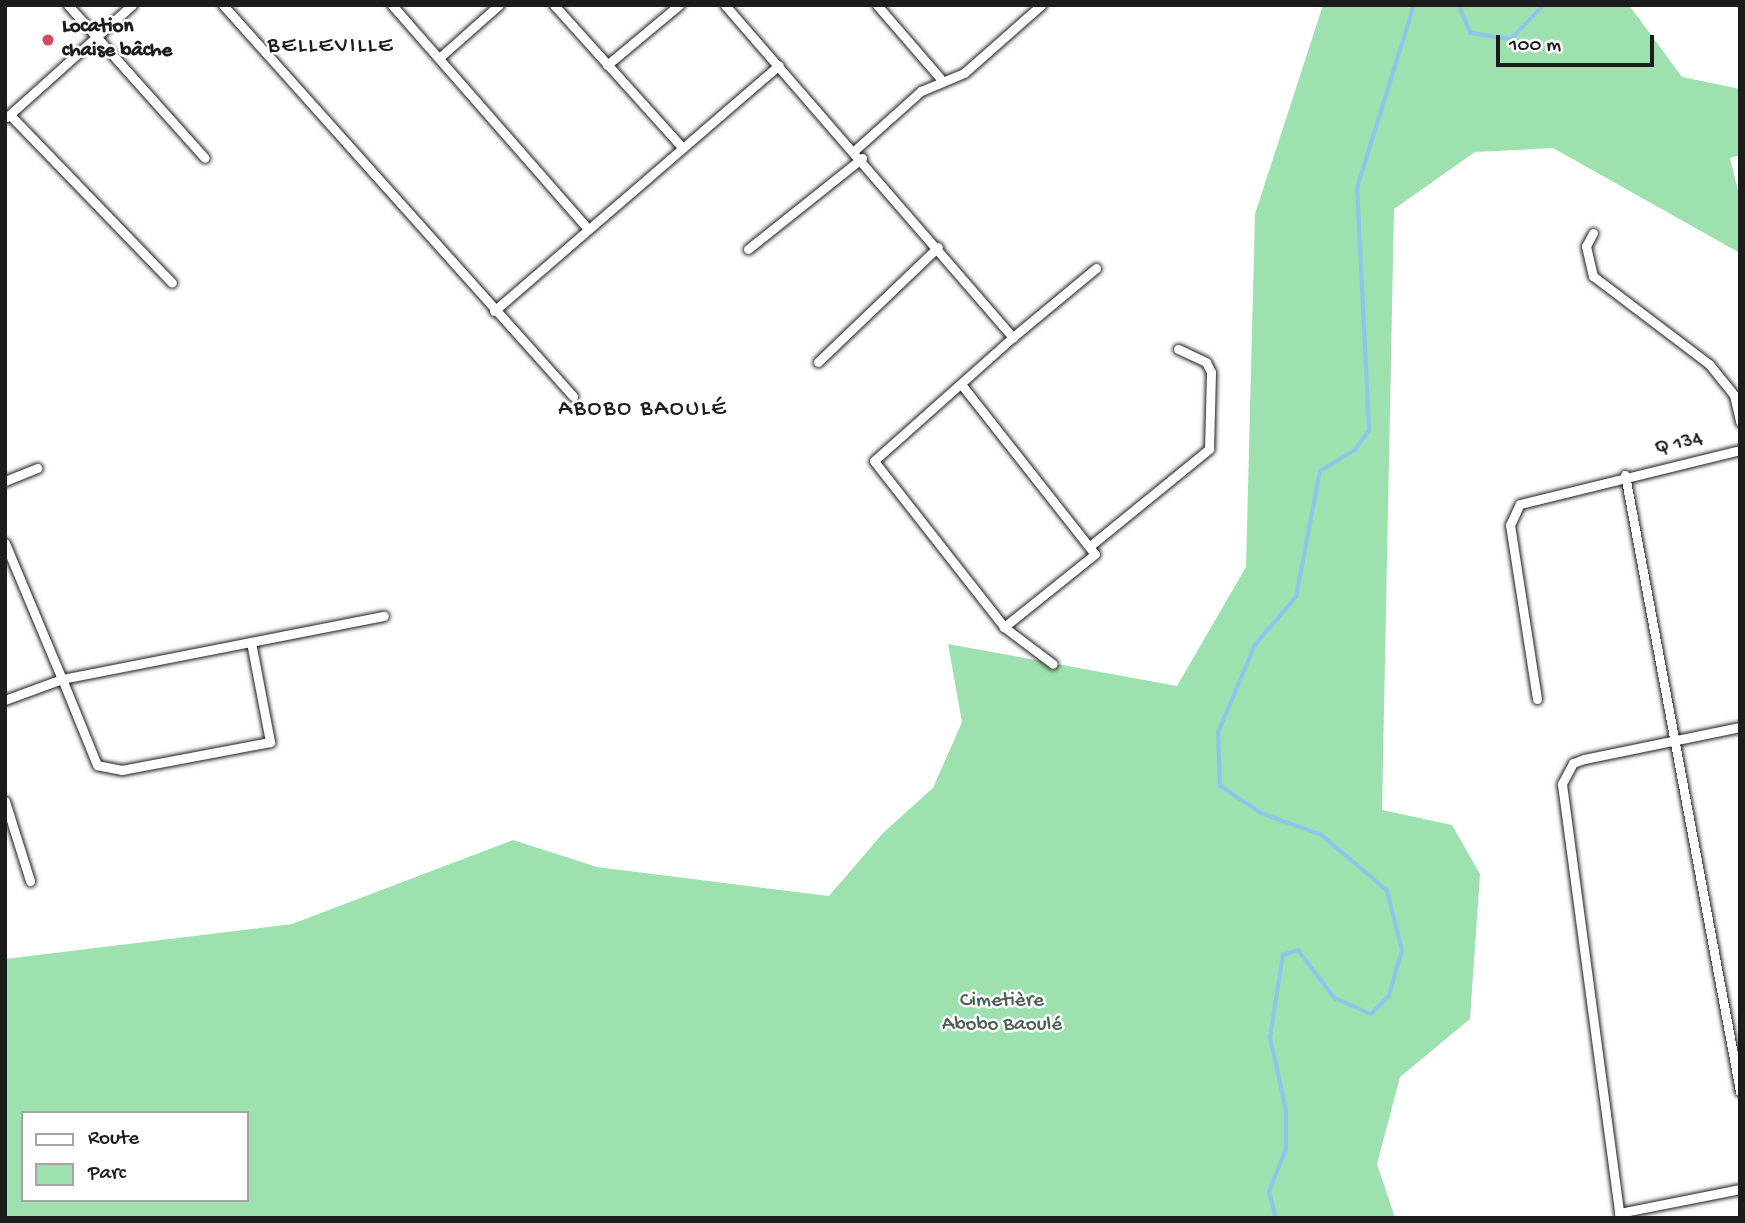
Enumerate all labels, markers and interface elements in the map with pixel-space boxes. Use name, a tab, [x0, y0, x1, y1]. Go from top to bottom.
place label: Location chaise bâche	[62, 15, 172, 65]
scale bar	[1500, 21, 1658, 65]
marker: Location chaise bâche	[40, 32, 56, 48]
district label: BELLEVILLE	[269, 33, 393, 61]
text: 100 m	[1509, 34, 1561, 59]
district label: ABOBO BAOULÉ	[560, 396, 726, 424]
street label: Q 134	[1653, 428, 1705, 462]
park label: Cimetière Abobo Baoulé	[942, 989, 1062, 1039]
legend	[21, 1111, 248, 1202]
text: Route	[88, 1127, 139, 1152]
text: Parc	[88, 1162, 126, 1187]

